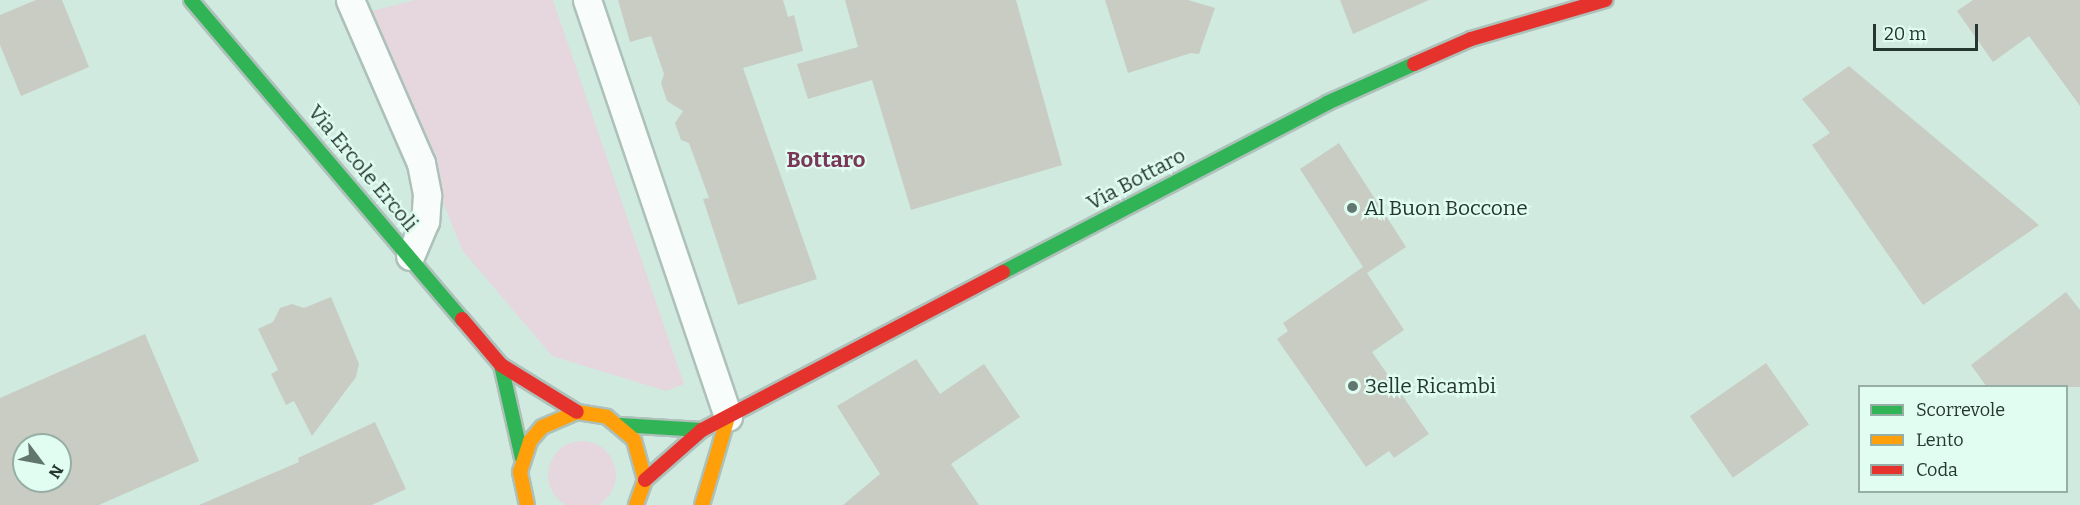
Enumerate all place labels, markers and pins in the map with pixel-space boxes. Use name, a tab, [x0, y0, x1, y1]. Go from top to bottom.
place label: Al Buon Boccone	[1364, 195, 1528, 221]
marker: Al Buon Boccone	[1345, 201, 1359, 215]
place label: 3elle Ricambi	[1365, 373, 1496, 399]
marker: 3elle Ricambi	[1346, 379, 1360, 393]

